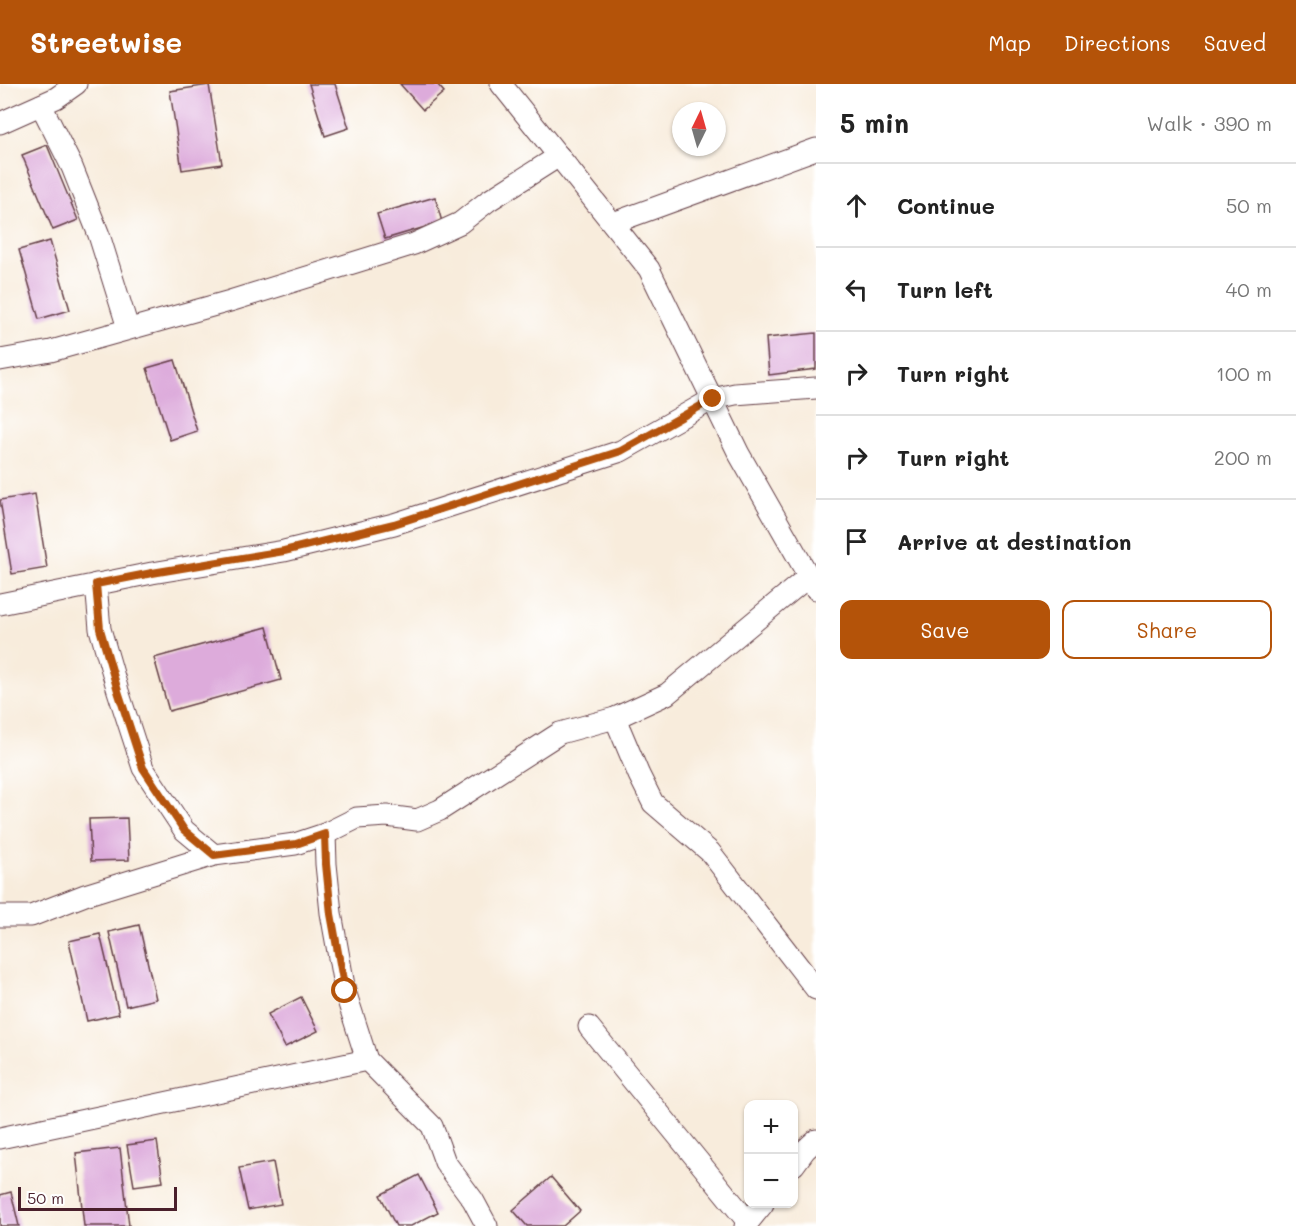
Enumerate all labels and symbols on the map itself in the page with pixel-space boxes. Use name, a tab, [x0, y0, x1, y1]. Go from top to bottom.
north arrow	[672, 102, 726, 156]
route end	[699, 385, 725, 411]
route start	[331, 977, 357, 1003]
scale bar	[18, 1184, 177, 1212]

